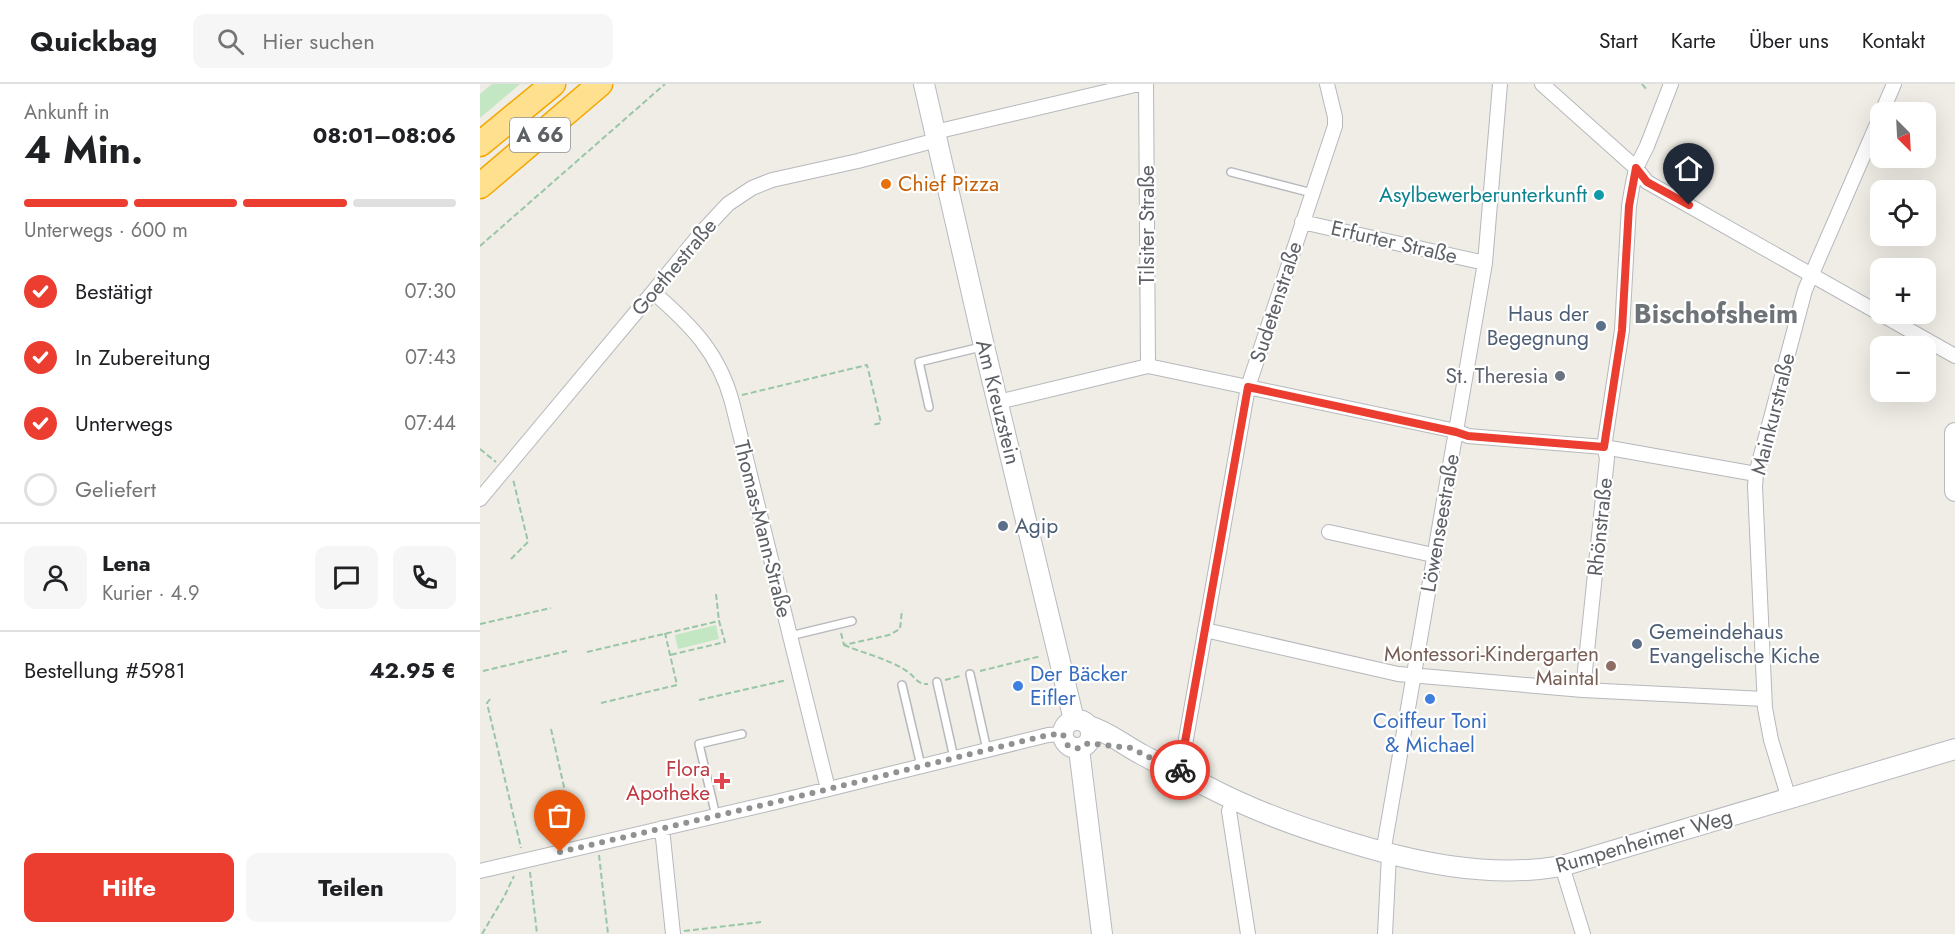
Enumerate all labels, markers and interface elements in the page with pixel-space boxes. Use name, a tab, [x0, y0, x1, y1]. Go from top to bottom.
search box	[193, 14, 613, 68]
text: Quickbag	[30, 21, 157, 62]
icon: search	[214, 25, 247, 58]
text: Hier suchen	[262, 25, 375, 57]
text: Start	[1599, 26, 1638, 56]
text: Karte	[1671, 26, 1716, 56]
text: Über uns	[1749, 26, 1829, 56]
text: Kontakt	[1862, 26, 1925, 56]
text: Ankunft in	[24, 98, 110, 127]
north arrow	[1870, 102, 1936, 168]
map controls	[1870, 102, 1936, 402]
road number: A 66	[510, 118, 570, 152]
text: 08:01–08:06	[313, 119, 456, 151]
text: 4 Min.	[24, 121, 143, 178]
pin	[1663, 143, 1714, 205]
icon: home	[1672, 152, 1705, 185]
street label: Tilsiter Straße	[1132, 165, 1162, 285]
place label: Chief Pizza	[898, 169, 999, 199]
marker: Chief Pizza	[879, 177, 893, 191]
place label: Asylbewerberunterkunft	[1379, 180, 1587, 210]
button: locate	[1870, 180, 1936, 246]
marker: Asylbewerberunterkunft	[1592, 188, 1606, 202]
street label: Goethestraße	[624, 212, 724, 322]
street label: Erfurter Straße	[1328, 213, 1460, 271]
text: Unterwegs · 600 m	[24, 216, 188, 245]
street label: Sudetenstraße	[1242, 237, 1310, 366]
button: +	[1870, 258, 1936, 324]
icon: check	[24, 275, 57, 308]
text: Bestätigt	[75, 275, 152, 307]
text: 07:30	[405, 277, 456, 306]
district label: Bischofsheim	[1634, 294, 1798, 333]
place label: Haus der Begegnung	[1487, 299, 1590, 353]
marker: Haus der Begegnung	[1594, 319, 1608, 333]
street label: Am Kreuzstein	[968, 336, 1028, 468]
button: −	[1870, 336, 1936, 402]
icon: check	[24, 341, 57, 374]
text: In Zubereitung	[75, 341, 210, 373]
text: 07:43	[405, 343, 456, 372]
street label: Mainkurstraße	[1743, 350, 1803, 478]
place label: St. Theresia	[1446, 361, 1548, 391]
marker: St. Theresia	[1553, 369, 1567, 383]
icon: check	[24, 407, 57, 440]
text: Unterwegs	[75, 407, 173, 439]
text: 07:44	[404, 409, 456, 438]
street label: Thomas-Mann-Straße	[726, 437, 800, 621]
street label: Löwenseestraße	[1413, 451, 1467, 595]
text: Geliefert	[75, 473, 156, 505]
street label: Rhönstraße	[1580, 476, 1620, 578]
place label: Agip	[1015, 511, 1058, 541]
marker: Agip	[996, 519, 1010, 533]
button: person	[24, 546, 87, 609]
button: chat	[315, 546, 378, 609]
button: phone	[393, 546, 456, 609]
text: Lena	[102, 547, 151, 579]
text: Kurier · 4.9	[102, 579, 200, 608]
place label: Gemeindehaus Evangelische Kiche	[1649, 617, 1820, 671]
marker: Gemeindehaus Evangelische Kiche	[1630, 637, 1644, 651]
place label: Montessori-Kindergarten Maintal	[1384, 639, 1599, 693]
text: Bestellung #5981	[24, 654, 186, 686]
text: 42.95 €	[369, 654, 456, 686]
place label: Der Bäcker Eifler	[1030, 659, 1128, 713]
marker: Montessori-Kindergarten Maintal	[1604, 659, 1618, 673]
marker: Der Bäcker Eifler	[1011, 679, 1025, 693]
marker: Coiffeur Toni & Michael	[1423, 692, 1437, 706]
place label: Coiffeur Toni & Michael	[1373, 706, 1487, 760]
courier	[1150, 740, 1210, 800]
place label: Flora Apotheke	[626, 754, 710, 808]
icon: bike	[1164, 754, 1197, 787]
marker: Flora Apotheke	[715, 774, 729, 788]
pin	[534, 790, 585, 852]
icon: bag	[543, 799, 576, 832]
street label: Rumpenheimer Weg	[1552, 801, 1736, 881]
button: Hilfe	[24, 853, 234, 922]
button: Teilen	[246, 853, 456, 922]

